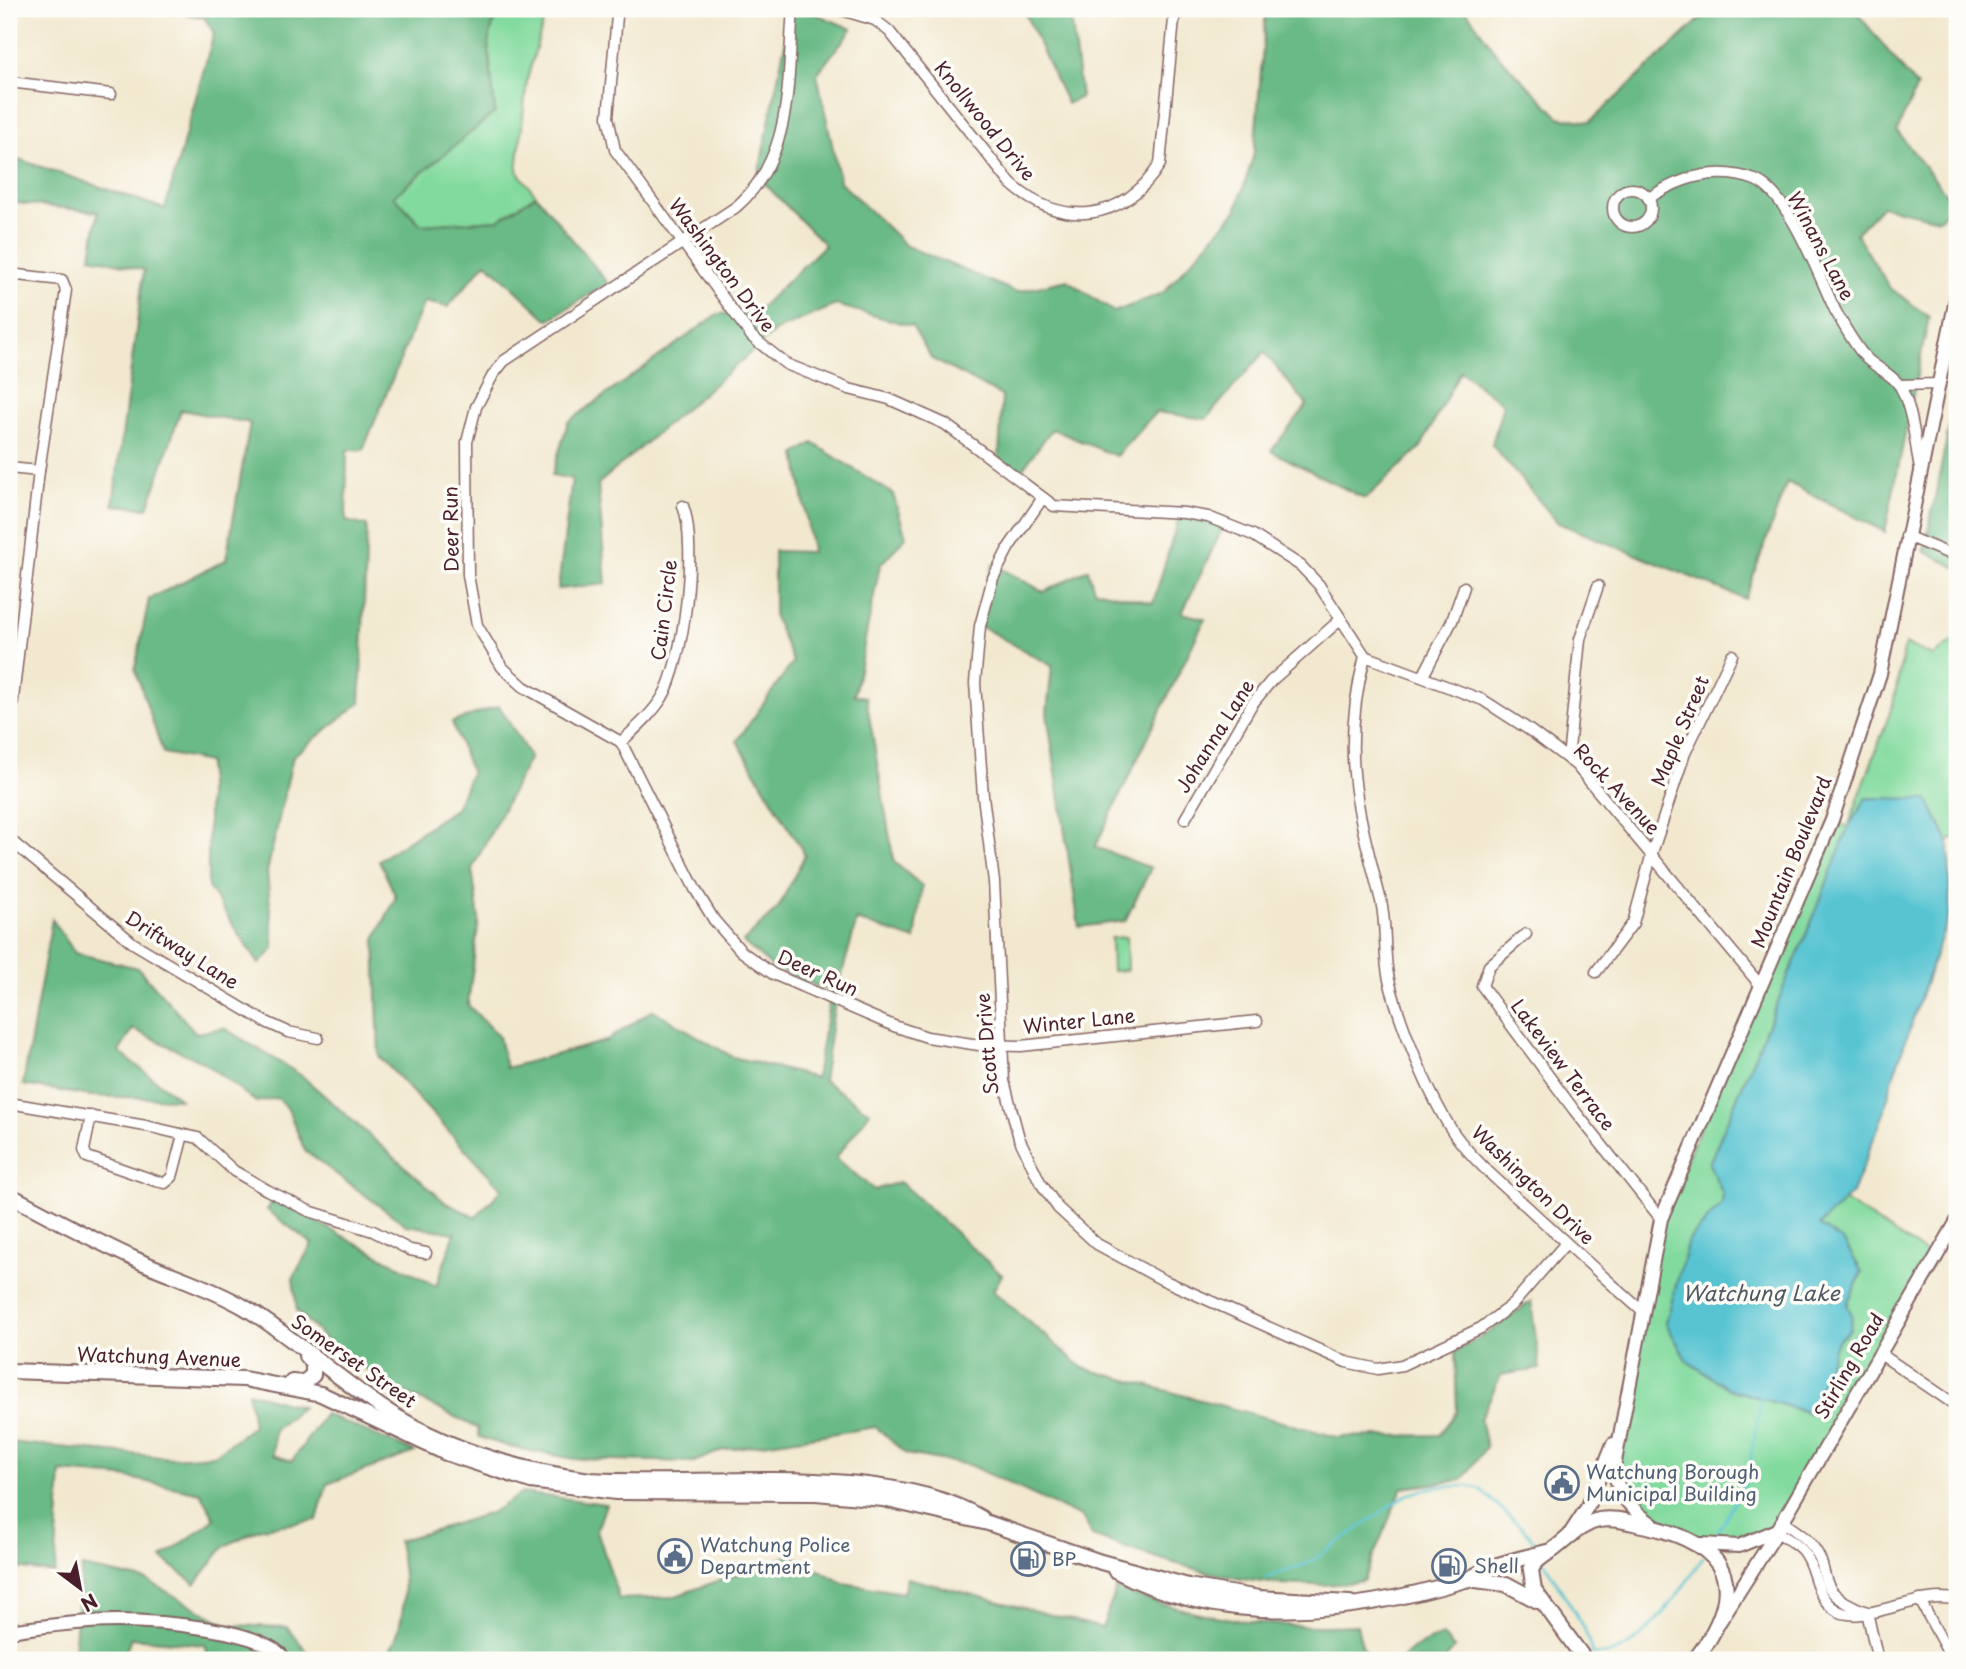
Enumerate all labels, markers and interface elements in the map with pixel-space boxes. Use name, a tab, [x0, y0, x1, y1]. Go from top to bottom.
street label: Knollwood Drive	[929, 55, 1043, 186]
street label: Winans Lane	[1781, 186, 1862, 305]
street label: Washington Drive	[663, 191, 783, 337]
street label: Deer Run	[435, 486, 465, 572]
street label: Cain Circle	[643, 558, 683, 662]
street label: Maple Street	[1643, 671, 1715, 790]
street label: Johanna Lane	[1168, 673, 1260, 798]
street label: Rock Avenue	[1568, 736, 1667, 840]
street label: Mountain Boulevard	[1743, 771, 1838, 952]
street label: Driftway Lane	[120, 903, 245, 995]
street label: Deer Run	[774, 942, 863, 1002]
street label: Scott Drive	[968, 992, 1004, 1096]
street label: Lakeview Terrace	[1505, 993, 1623, 1136]
street label: Winter Lane	[1021, 1000, 1136, 1040]
street label: Washington Drive	[1466, 1118, 1602, 1250]
water label: Watchung Lake	[1682, 1276, 1841, 1308]
street label: Somerset Street	[286, 1307, 423, 1414]
street label: Stirling Road	[1806, 1307, 1890, 1424]
street label: Watchung Avenue	[76, 1339, 242, 1373]
place label: Watchung Borough Municipal Building	[1586, 1457, 1759, 1507]
public building icon: Watchung Borough Municipal Building	[1543, 1464, 1581, 1502]
place label: Watchung Police Department	[700, 1530, 850, 1580]
public building icon: Watchung Police Department	[656, 1537, 694, 1575]
fuel station icon: BP	[1009, 1540, 1047, 1578]
place label: BP	[1052, 1544, 1076, 1572]
fuel station icon: Shell	[1430, 1547, 1468, 1585]
place label: Shell	[1474, 1551, 1519, 1579]
north arrow	[46, 1554, 116, 1624]
text: N	[76, 1587, 103, 1619]

